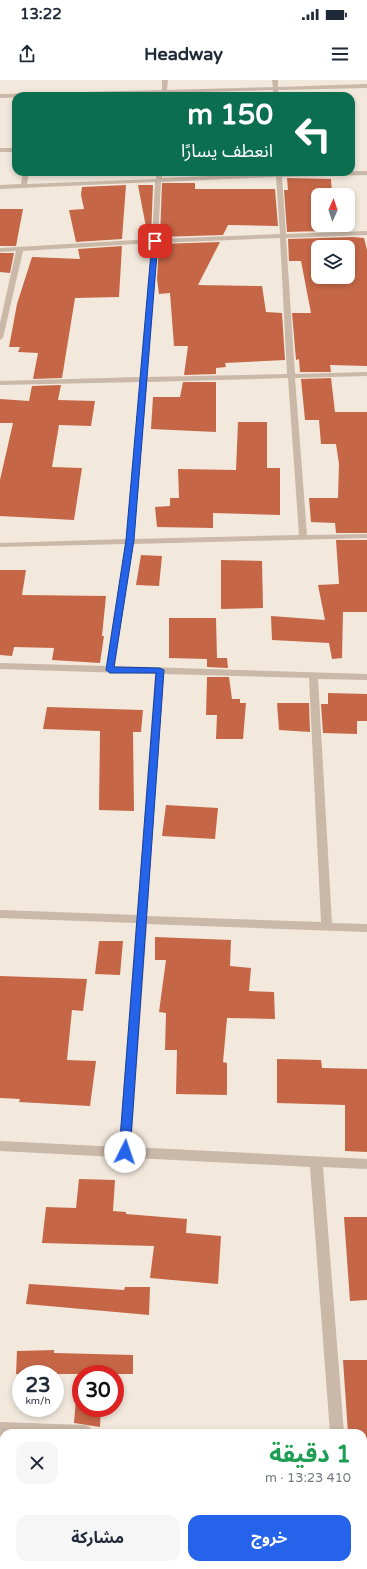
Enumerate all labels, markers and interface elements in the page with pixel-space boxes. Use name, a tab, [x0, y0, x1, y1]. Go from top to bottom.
text: 13:22	[20, 5, 62, 23]
icon: share	[16, 43, 38, 65]
text: Headway	[144, 43, 223, 65]
icon: menu	[329, 43, 351, 65]
text: 150 m	[187, 98, 273, 132]
icon: left	[287, 108, 339, 160]
text: انعطف يسارًا	[181, 140, 273, 162]
north arrow	[311, 188, 355, 232]
map controls	[311, 188, 355, 284]
pin	[138, 224, 172, 258]
icon: arrive	[144, 230, 166, 252]
button: layers	[311, 240, 355, 284]
position arrow	[104, 1131, 146, 1173]
speed limit sign: 30	[72, 1365, 124, 1417]
text: 23	[25, 1374, 51, 1398]
text: km/h	[25, 1395, 51, 1407]
text: 1 دقيقة	[269, 1440, 351, 1469]
button: close	[16, 1442, 58, 1484]
text: 410 m · 13:23	[265, 1470, 351, 1486]
button: مشاركة	[16, 1515, 180, 1561]
button: خروج	[188, 1515, 351, 1561]

